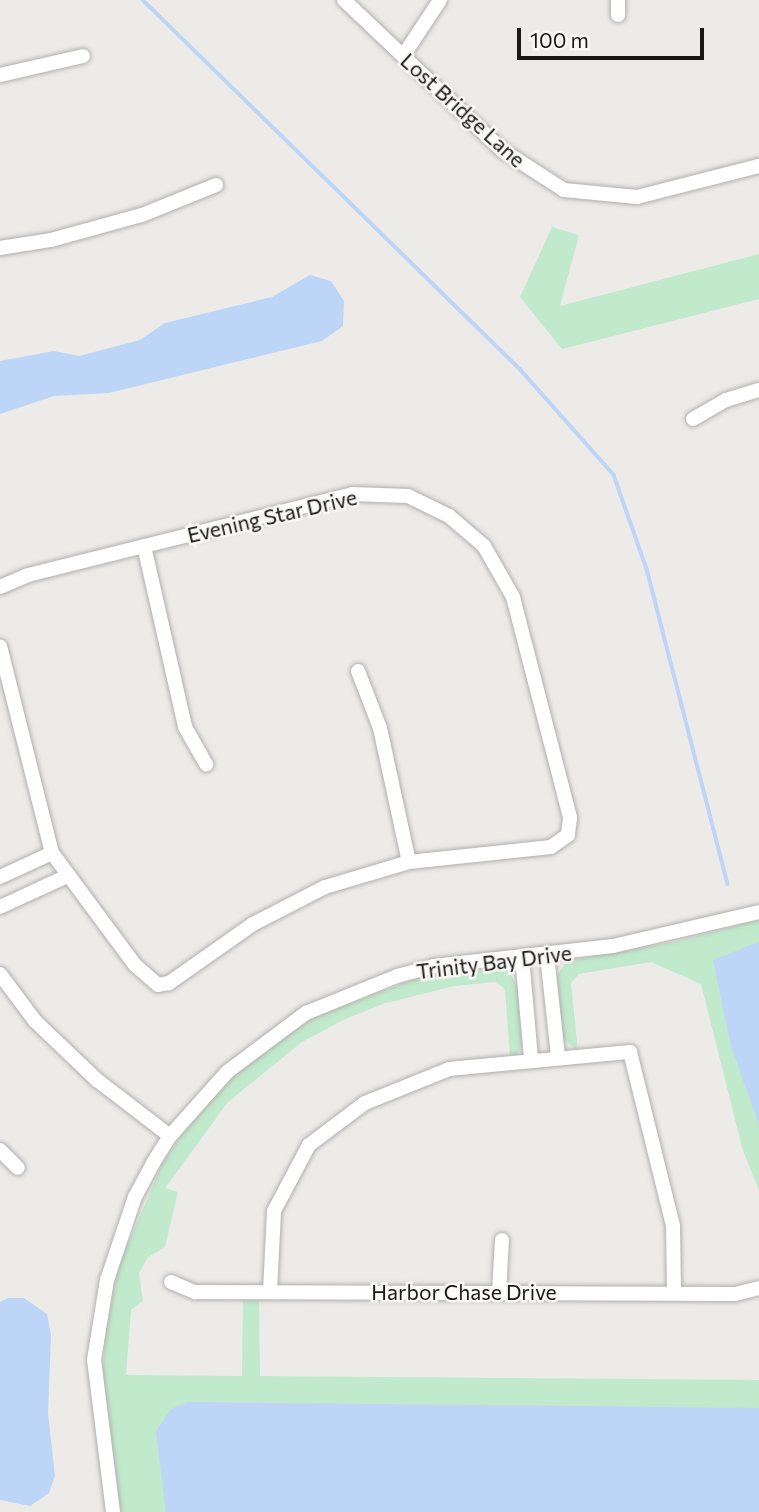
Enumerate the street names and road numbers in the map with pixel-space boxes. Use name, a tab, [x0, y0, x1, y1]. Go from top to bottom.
street label: Lost Bridge Lane	[396, 48, 530, 172]
street label: Evening Star Drive	[185, 484, 359, 548]
street label: Trinity Bay Drive	[415, 940, 573, 984]
street label: Harbor Chase Drive	[371, 1279, 557, 1305]

